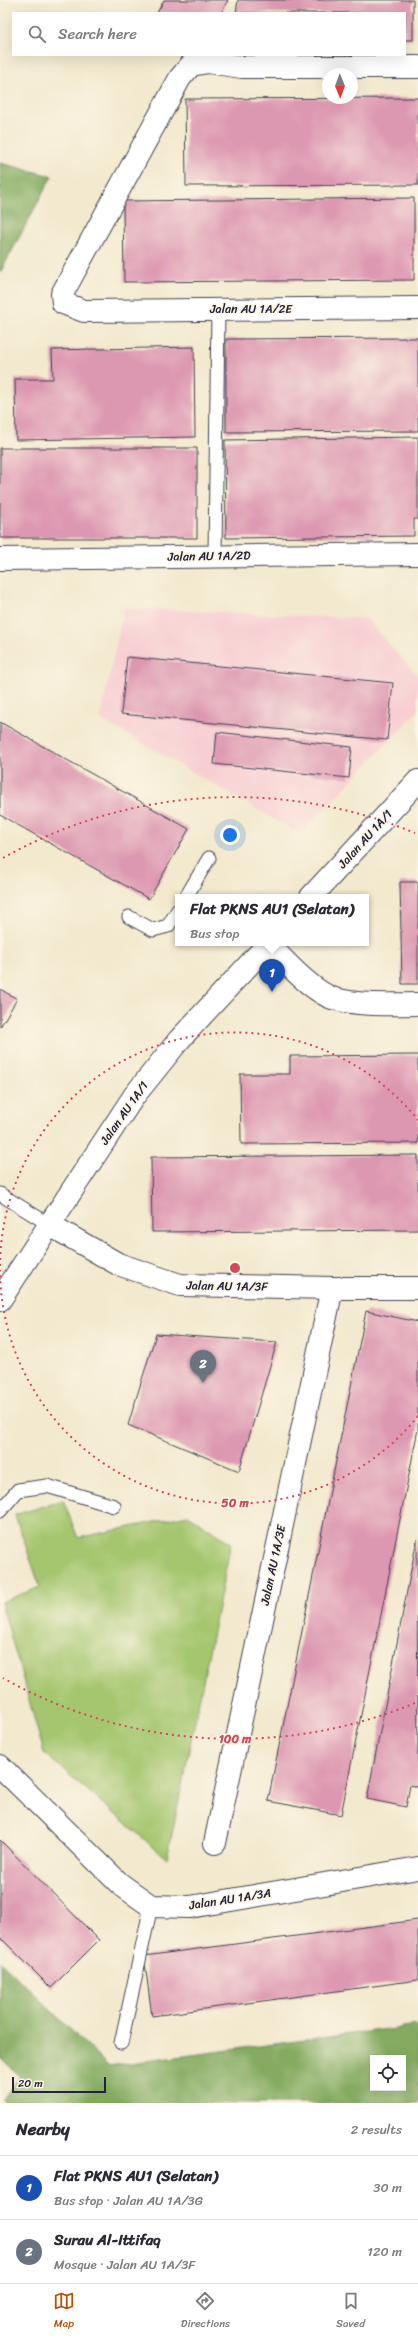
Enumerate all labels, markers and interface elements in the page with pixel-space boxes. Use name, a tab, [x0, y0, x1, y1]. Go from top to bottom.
search box	[12, 12, 406, 56]
text: Search here	[58, 21, 137, 47]
icon: search	[26, 23, 48, 45]
north arrow	[322, 68, 358, 104]
street label: Jalan AU 1A/2E	[209, 298, 293, 320]
street label: Jalan AU 1A/2D	[167, 544, 251, 568]
street label: Jalan AU 1A/1	[332, 804, 398, 874]
your location	[220, 825, 240, 845]
popup	[175, 894, 369, 946]
text: Flat PKNS AU1 (Selatan)	[190, 896, 354, 922]
text: Bus stop	[190, 922, 239, 945]
pin: 1	[259, 959, 285, 992]
street label: Jalan AU 1A/1	[93, 1077, 154, 1150]
centre of rings	[228, 1261, 242, 1275]
street label: Jalan AU 1A/3F	[185, 1274, 268, 1298]
pin: 2	[190, 1350, 216, 1383]
text: 50 m	[221, 1492, 249, 1514]
street label: Jalan AU 1A/3E	[254, 1521, 293, 1608]
text: 100 m	[219, 1728, 252, 1750]
street label: Jalan AU 1A/3A	[186, 1882, 273, 1917]
map controls	[370, 2055, 406, 2091]
button: locate	[370, 2055, 406, 2091]
text: 20 m	[18, 2074, 43, 2093]
scale bar	[12, 2075, 106, 2094]
text: Nearby	[16, 2114, 70, 2144]
text: 2 results	[351, 2118, 402, 2141]
text: Flat PKNS AU1 (Selatan)	[54, 2163, 218, 2189]
text: 1	[26, 2176, 32, 2199]
text: 30 m	[373, 2176, 402, 2199]
text: Bus stop · Jalan AU 1A/3G	[54, 2189, 203, 2212]
text: Surau Al-Ittifaq	[54, 2227, 161, 2253]
text: 2	[25, 2240, 33, 2263]
text: 120 m	[367, 2240, 402, 2263]
text: Mosque · Jalan AU 1A/3F	[54, 2253, 195, 2276]
tab: Map	[53, 2290, 75, 2333]
tab: Directions	[181, 2290, 230, 2333]
tab: Saved	[336, 2290, 365, 2333]

